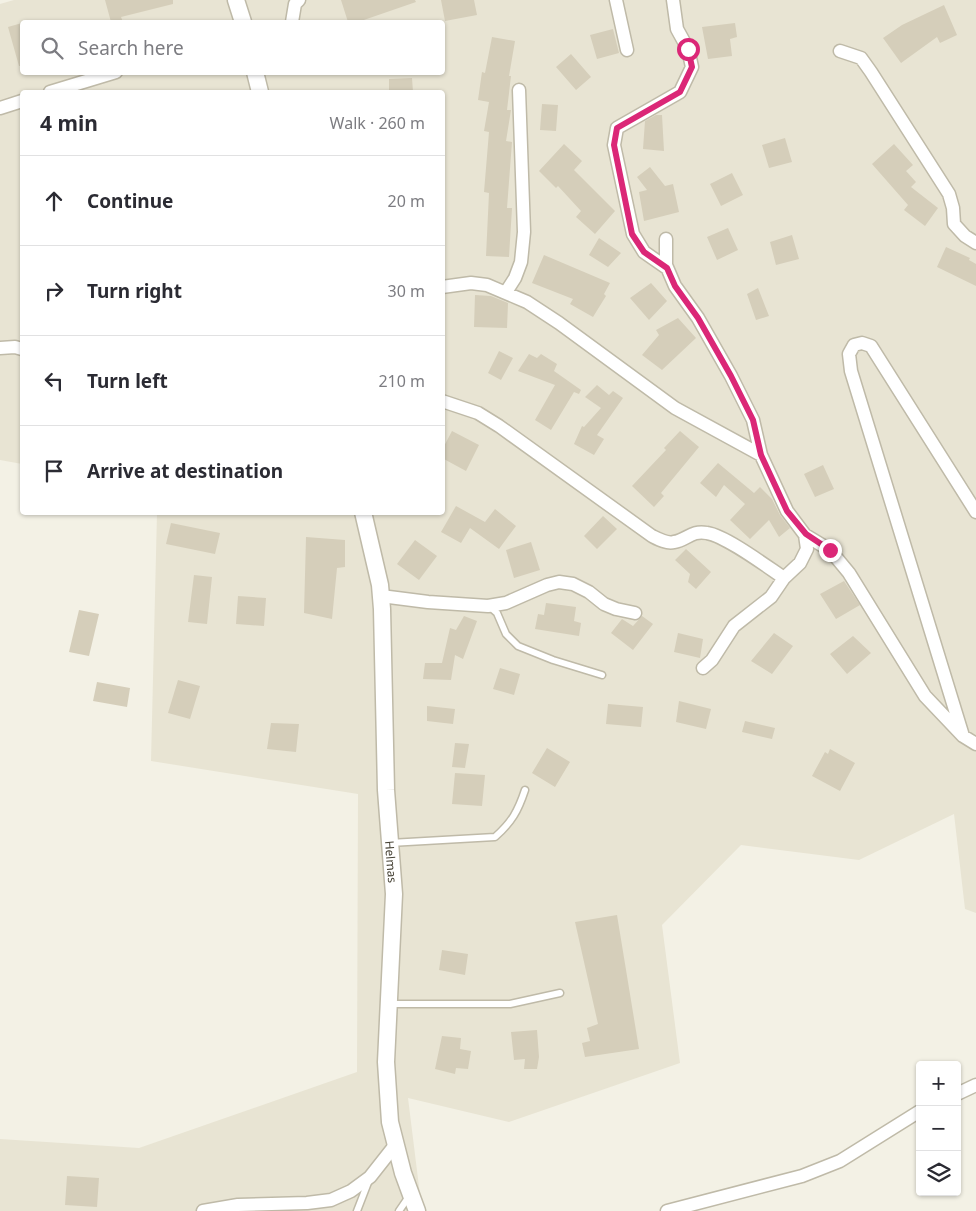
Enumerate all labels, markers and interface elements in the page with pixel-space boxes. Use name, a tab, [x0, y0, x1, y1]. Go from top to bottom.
search box	[20, 20, 445, 75]
icon: search	[38, 34, 66, 62]
text: Search here	[78, 35, 184, 61]
route start	[677, 38, 700, 61]
text: 4 min	[40, 109, 98, 137]
text: Walk · 260 m	[330, 112, 425, 134]
icon: ahead	[40, 187, 68, 215]
text: Continue	[87, 188, 173, 214]
text: 20 m	[388, 190, 425, 212]
icon: right	[40, 277, 68, 305]
text: Turn right	[87, 278, 182, 304]
text: 30 m	[388, 280, 425, 302]
icon: left	[40, 367, 68, 395]
text: Turn left	[87, 368, 168, 394]
text: 210 m	[378, 370, 425, 392]
icon: arrive	[40, 457, 68, 485]
text: Arrive at destination	[87, 458, 283, 484]
route end	[819, 539, 842, 562]
street label: Helmas	[381, 840, 402, 884]
map controls	[916, 1061, 961, 1196]
button: +	[916, 1061, 961, 1106]
button: −	[916, 1106, 961, 1151]
button: layers	[916, 1151, 961, 1196]

